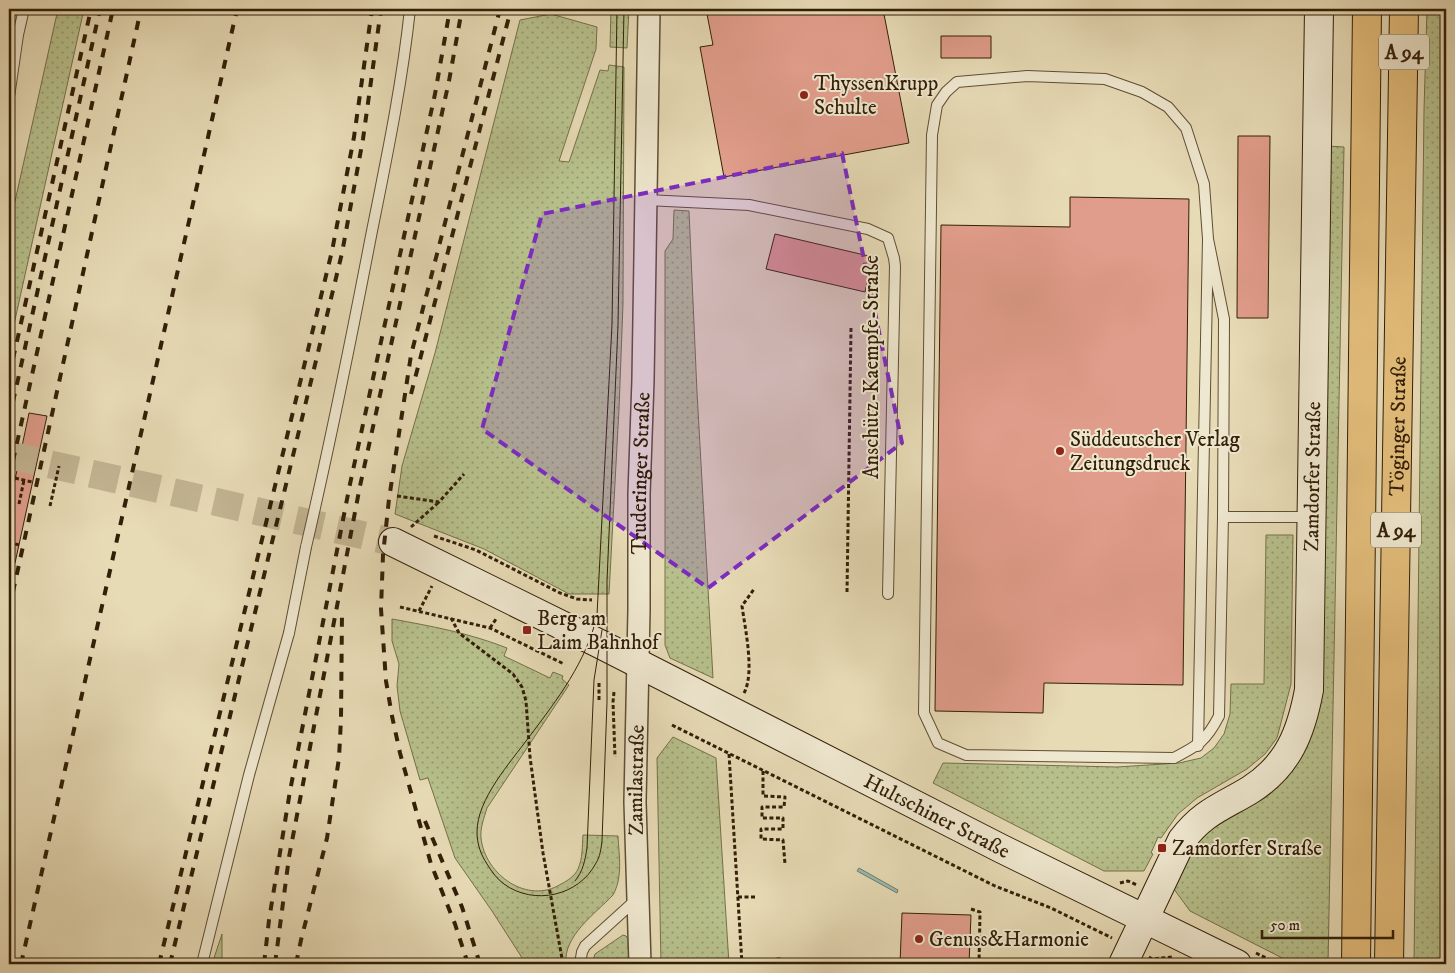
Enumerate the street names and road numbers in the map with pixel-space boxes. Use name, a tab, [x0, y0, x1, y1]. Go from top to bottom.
road number: A 94	[1379, 34, 1429, 70]
street label: Anschütz-Kaempfe-Straße	[859, 255, 885, 479]
street label: Töginger Straße	[1384, 356, 1413, 496]
street label: Truderinger Straße	[627, 391, 657, 554]
street label: Zamdorfer Straße	[1299, 401, 1327, 552]
road number: A 94	[1371, 512, 1421, 548]
street label: Zamilastraße	[623, 724, 651, 836]
street label: Hultschiner Straße	[859, 769, 1014, 865]

